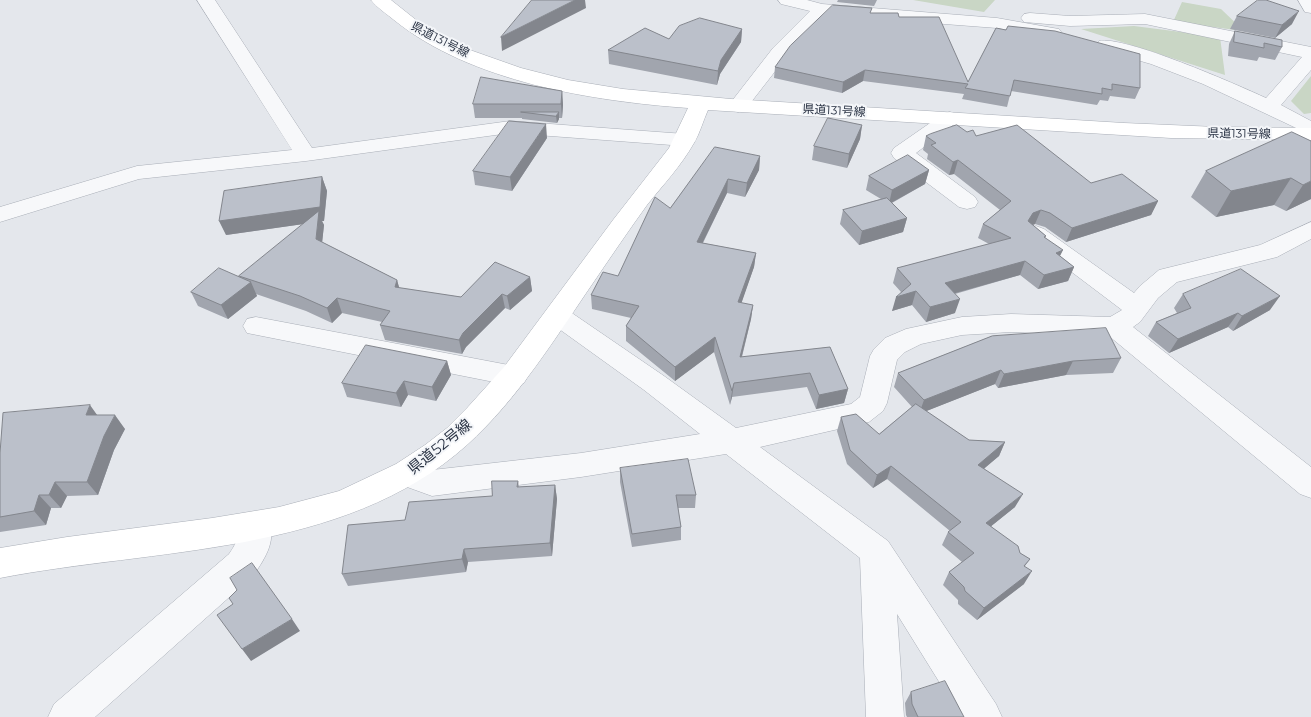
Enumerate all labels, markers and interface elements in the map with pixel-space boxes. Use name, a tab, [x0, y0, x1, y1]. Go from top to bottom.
street label: 県道131号線	[408, 19, 472, 61]
street label: 県道131号線	[802, 102, 866, 120]
street label: 県道131号線	[1207, 126, 1271, 142]
street label: 県道52号線	[404, 416, 476, 478]

